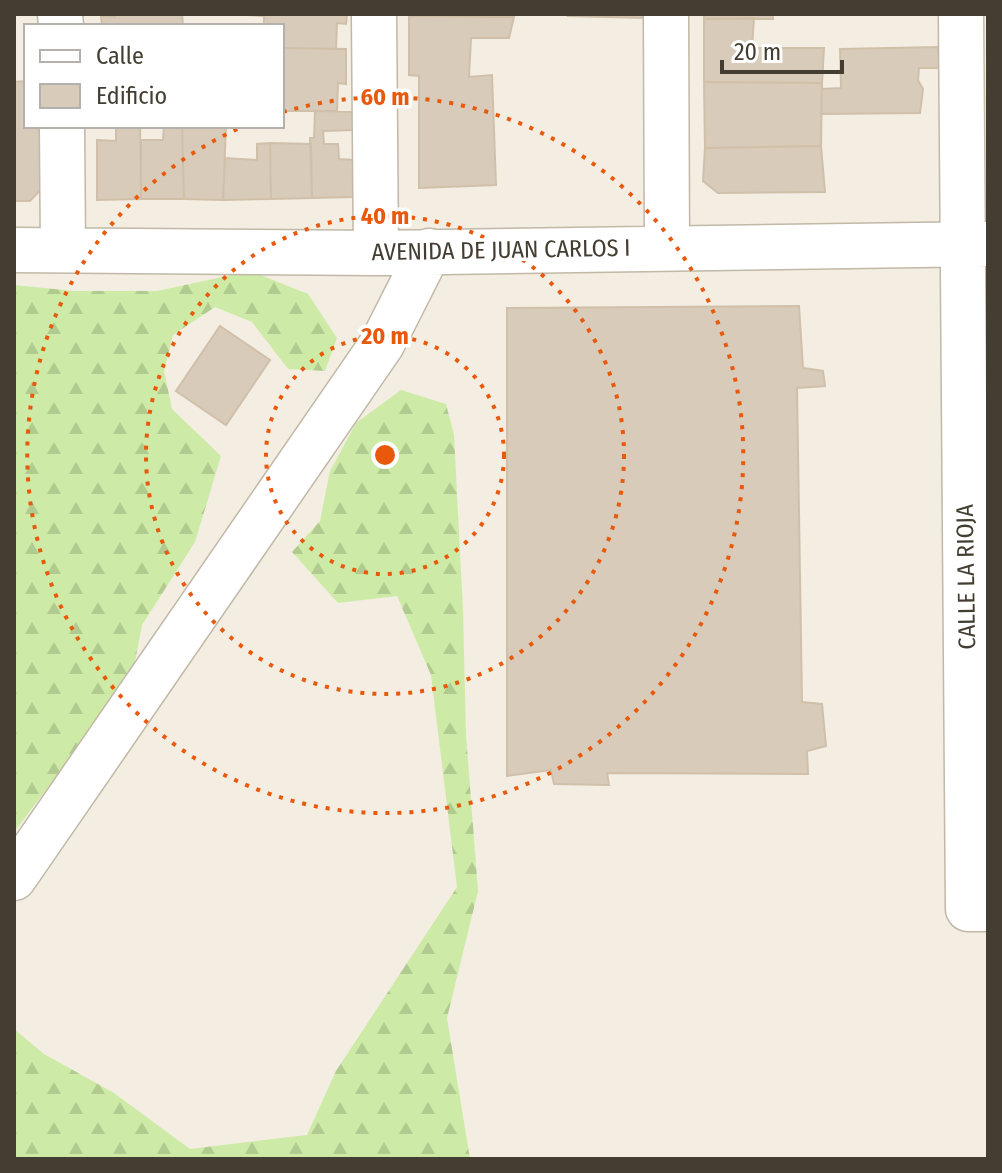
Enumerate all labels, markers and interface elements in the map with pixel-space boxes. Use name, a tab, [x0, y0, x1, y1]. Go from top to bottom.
legend	[24, 24, 284, 128]
scale bar	[722, 24, 842, 74]
text: 20 m	[734, 38, 781, 66]
text: Calle	[96, 42, 144, 70]
text: Edificio	[96, 82, 167, 110]
text: 60 m	[361, 83, 409, 111]
text: 40 m	[361, 202, 409, 230]
street label: AVENIDA DE JUAN CARLOS I	[371, 234, 631, 266]
text: 20 m	[360, 322, 409, 350]
centre of rings	[371, 441, 399, 469]
street label: CALLE LA RIOJA	[951, 504, 981, 650]

